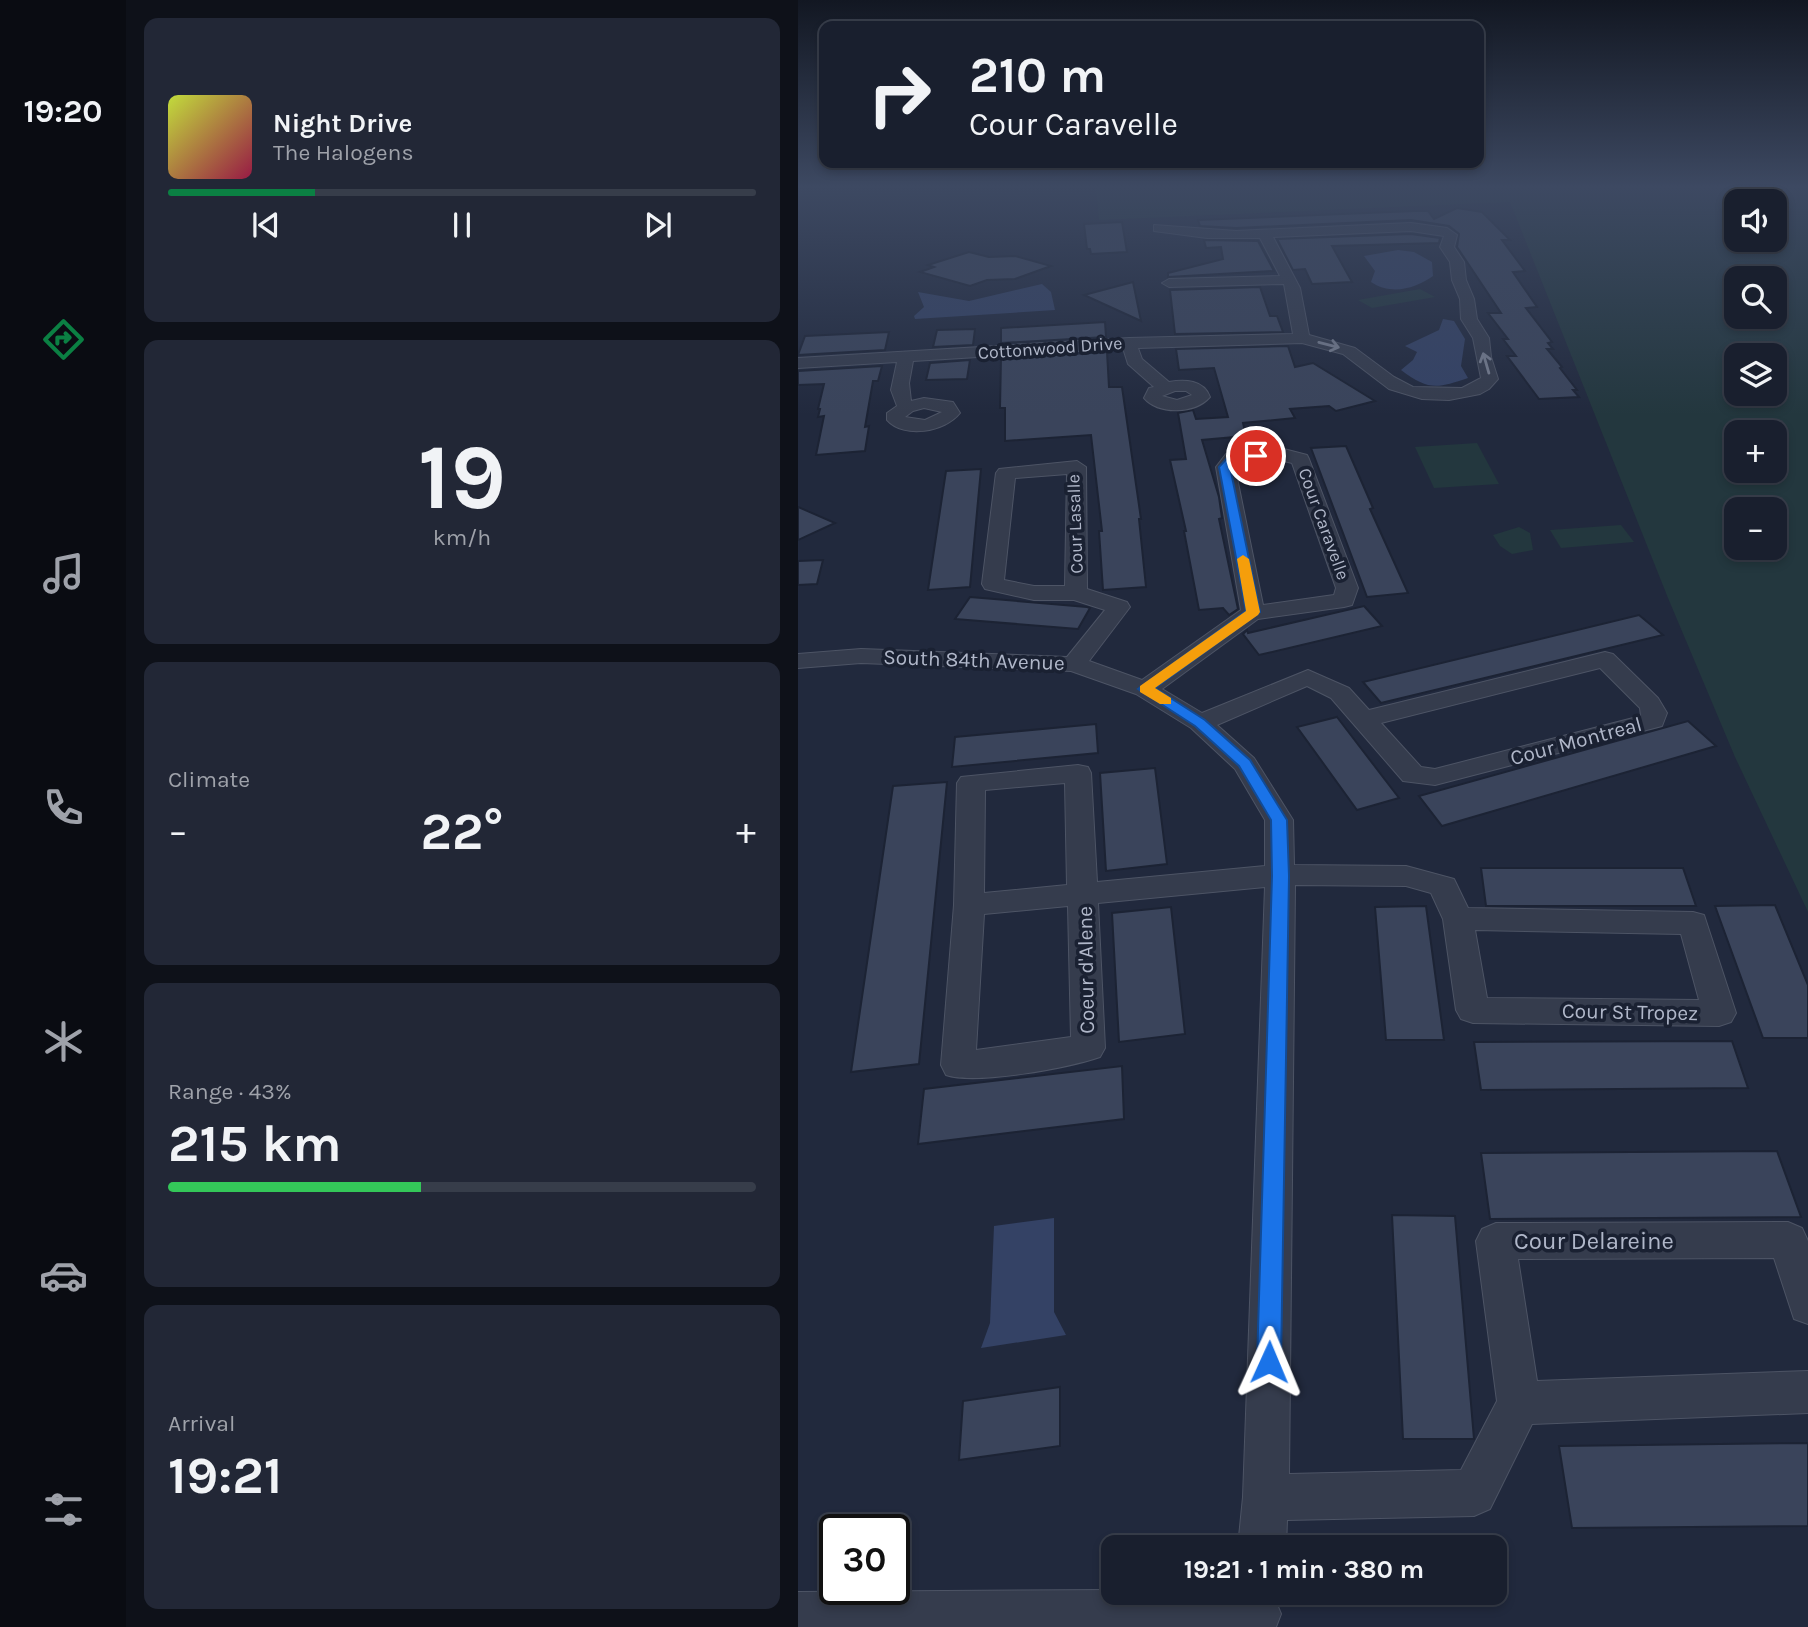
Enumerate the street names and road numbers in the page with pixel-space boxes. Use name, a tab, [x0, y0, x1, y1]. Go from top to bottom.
street label: Cottonwood Drive	[977, 332, 1123, 364]
street label: Cour Caravelle	[1294, 465, 1354, 583]
street label: Cour Lasalle	[1062, 474, 1088, 574]
street label: South 84th Avenue	[883, 645, 1065, 675]
street label: Cour Montreal	[1508, 712, 1644, 770]
street label: Coeur d'Alene	[1073, 906, 1099, 1034]
street label: Cour St Tropez	[1562, 999, 1698, 1025]
street label: Cour Delareine	[1514, 1227, 1674, 1255]

